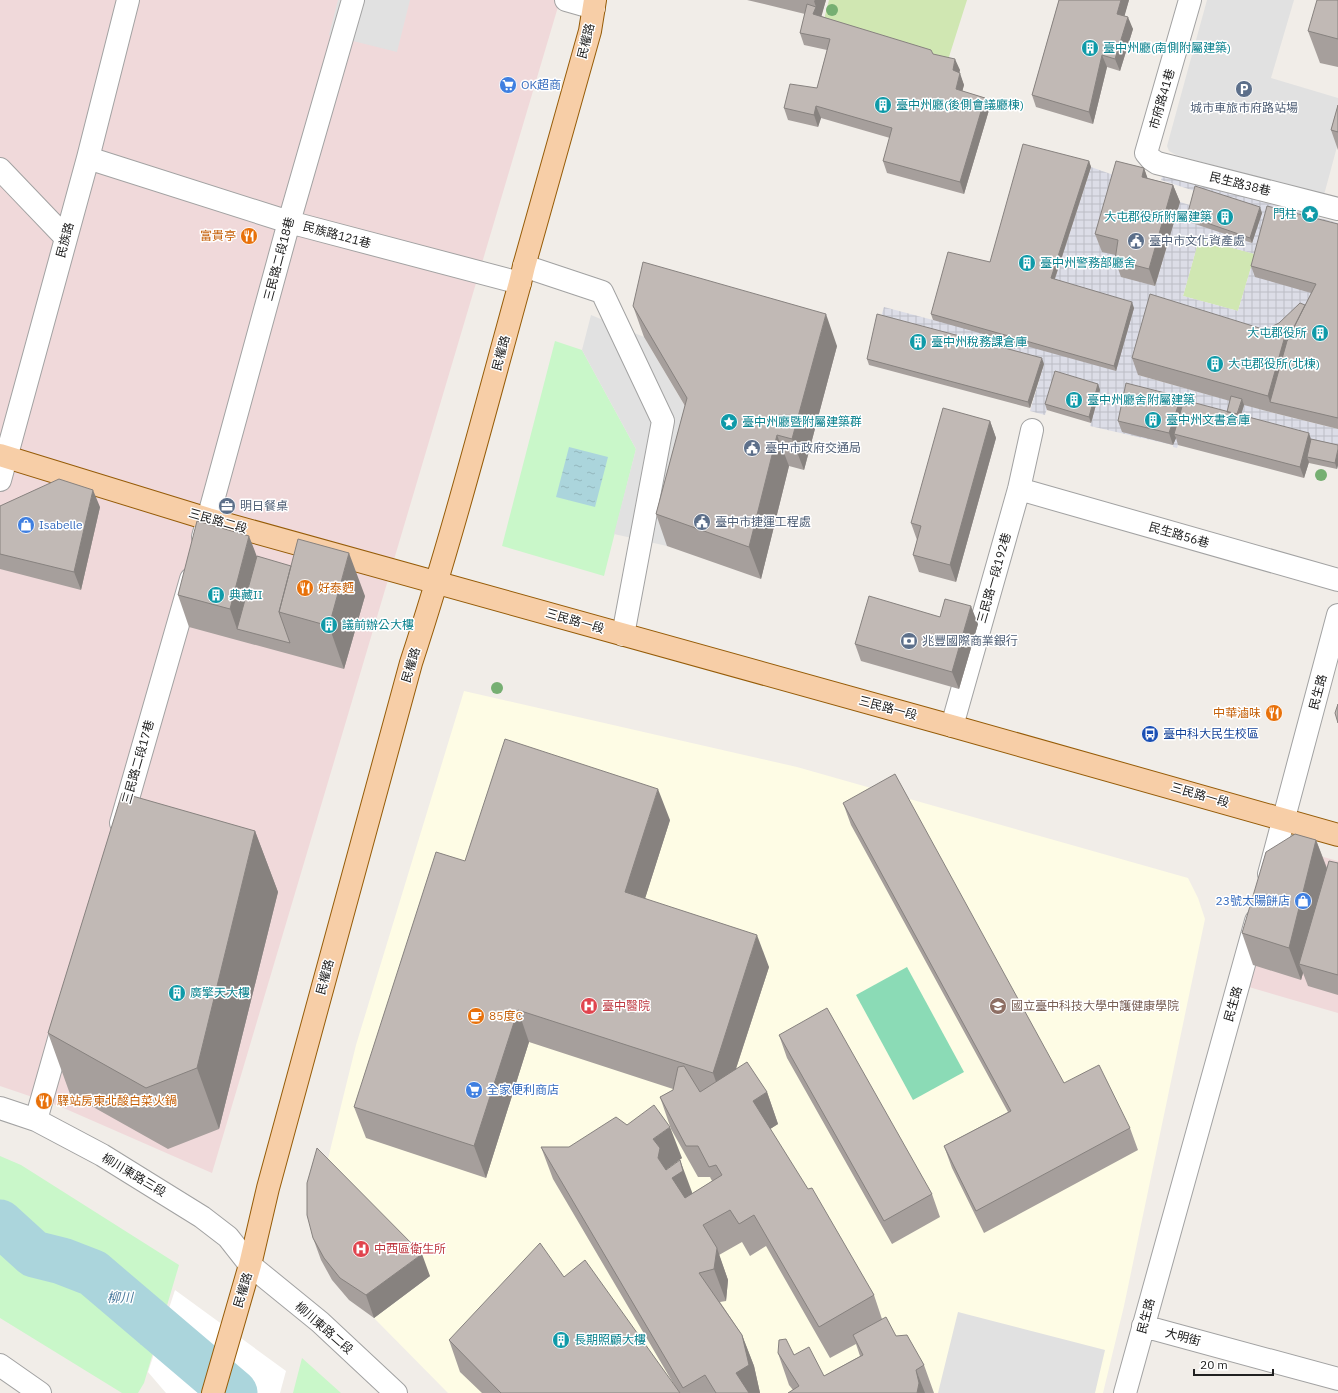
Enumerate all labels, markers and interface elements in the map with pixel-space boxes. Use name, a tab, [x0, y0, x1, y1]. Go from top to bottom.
street label: 民權路	[574, 22, 597, 60]
building icon: 臺中州廳(南側附屬建築)	[1080, 38, 1100, 58]
place label: 臺中州廳(南側附屬建築)	[1103, 40, 1231, 55]
street label: 市府路41巷	[1146, 67, 1177, 131]
supermarket icon: OK超商	[498, 75, 518, 95]
place label: OK超商	[521, 77, 561, 92]
parking icon: 城市車旅市府路站場	[1234, 79, 1254, 99]
building icon: 臺中州廳(後側會議廳棟)	[873, 95, 893, 115]
place label: 臺中州廳(後側會議廳棟)	[896, 97, 1024, 112]
place label: 城市車旅市府路站場	[1190, 100, 1298, 115]
street label: 民生路38巷	[1208, 169, 1272, 198]
place icon: 門柱	[1300, 204, 1320, 224]
place label: 門柱	[1273, 206, 1297, 221]
building icon: 大屯郡役所附屬建築	[1215, 207, 1235, 227]
place label: 大屯郡役所附屬建築	[1104, 209, 1212, 224]
street label: 三民路二段18巷	[260, 215, 297, 303]
street label: 民族路121巷	[302, 218, 373, 251]
street label: 民族路	[53, 221, 76, 259]
restaurant icon: 富貴亭	[239, 226, 259, 246]
place label: 富貴亭	[200, 228, 236, 243]
public building icon: 臺中市文化資產處	[1126, 231, 1146, 251]
place label: 臺中市文化資產處	[1149, 233, 1245, 248]
building icon: 臺中州警務部廳舍	[1017, 253, 1037, 273]
place label: 臺中州警務部廳舍	[1040, 255, 1136, 270]
building icon: 大屯郡役所	[1310, 323, 1330, 343]
place label: 大屯郡役所	[1247, 325, 1307, 340]
building icon: 臺中州稅務課倉庫	[908, 332, 928, 352]
street label: 民權路	[489, 334, 512, 372]
place label: 臺中州稅務課倉庫	[931, 334, 1027, 349]
building icon: 大屯郡役所(北棟)	[1205, 354, 1225, 374]
place label: 大屯郡役所(北棟)	[1228, 356, 1320, 371]
building icon: 臺中州廳舍附屬建築	[1064, 390, 1084, 410]
place label: 臺中州廳舍附屬建築	[1087, 392, 1195, 407]
building icon: 臺中州文書倉庫	[1143, 410, 1163, 430]
place icon: 臺中州廳暨附屬建築群	[719, 412, 739, 432]
place label: 臺中州文書倉庫	[1166, 412, 1250, 427]
place label: 臺中州廳暨附屬建築群	[742, 414, 862, 429]
public building icon: 臺中市政府交通局	[742, 438, 762, 458]
place label: 臺中市政府交通局	[765, 440, 861, 455]
office icon: 明日餐桌	[217, 496, 237, 516]
place label: 明日餐桌	[240, 498, 288, 513]
street label: 三民路二段	[187, 505, 249, 536]
public building icon: 臺中市捷運工程處	[692, 512, 712, 532]
place label: 臺中市捷運工程處	[715, 514, 811, 529]
shop icon: Isabelle	[16, 515, 36, 535]
place label: Isabelle	[39, 517, 83, 532]
street label: 民生路56巷	[1147, 519, 1211, 550]
street label: 三民路一段192巷	[973, 531, 1014, 625]
restaurant icon: 好泰麪	[295, 578, 315, 598]
place label: 好泰麪	[318, 580, 354, 595]
building icon: 典藏II	[206, 585, 226, 605]
place label: 典藏II	[229, 587, 263, 602]
street label: 三民路一段	[544, 605, 606, 636]
building icon: 議前辦公大樓	[319, 615, 339, 635]
place label: 議前辦公大樓	[342, 617, 414, 632]
bank icon: 兆豐國際商業銀行	[899, 631, 919, 651]
place label: 兆豐國際商業銀行	[922, 633, 1018, 648]
street label: 民權路	[398, 645, 423, 684]
street label: 民生路	[1306, 673, 1329, 711]
street label: 三民路一段	[857, 693, 919, 723]
restaurant icon: 中華滷味	[1264, 703, 1284, 723]
place label: 中華滷味	[1213, 705, 1261, 720]
street label: 三民路二段17巷	[118, 718, 157, 805]
bus stop icon: 臺中科大民生校區	[1140, 724, 1160, 744]
place label: 臺中科大民生校區	[1163, 726, 1259, 741]
street label: 三民路一段	[1169, 779, 1231, 810]
shop icon: 23號太陽餅店	[1293, 891, 1313, 911]
place label: 23號太陽餅店	[1216, 893, 1290, 908]
street label: 民權路	[313, 958, 336, 996]
building icon: 廣擎天大樓	[167, 983, 187, 1003]
street label: 民生路	[1220, 984, 1245, 1023]
place label: 廣擎天大樓	[190, 985, 250, 1000]
hospital icon: 臺中醫院	[579, 996, 599, 1016]
school or university icon: 國立臺中科技大學中護健康學院	[988, 996, 1008, 1016]
place label: 臺中醫院	[602, 998, 650, 1013]
place label: 國立臺中科技大學中護健康學院	[1011, 998, 1179, 1013]
cafe icon: 85度C	[466, 1006, 486, 1026]
place label: 85度C	[489, 1008, 523, 1023]
supermarket icon: 全家便利商店	[464, 1080, 484, 1100]
place label: 全家便利商店	[487, 1082, 559, 1097]
restaurant icon: 驛站房東北酸白菜火鍋	[34, 1091, 54, 1111]
place label: 驛站房東北酸白菜火鍋	[57, 1093, 177, 1108]
street label: 柳川東路三段	[100, 1150, 169, 1200]
hospital icon: 中西區衛生所	[351, 1239, 371, 1259]
place label: 中西區衛生所	[374, 1241, 446, 1256]
street label: 民權路	[230, 1270, 255, 1309]
water label: 柳川	[107, 1289, 135, 1306]
street label: 民生路	[1134, 1297, 1157, 1335]
street label: 柳川東路二段	[292, 1298, 356, 1357]
street label: 大明街	[1164, 1325, 1202, 1348]
building icon: 長期照顧大樓	[551, 1330, 571, 1350]
place label: 長期照顧大樓	[574, 1332, 646, 1347]
scale bar	[1194, 1351, 1273, 1377]
text: 20 m	[1200, 1357, 1228, 1372]

